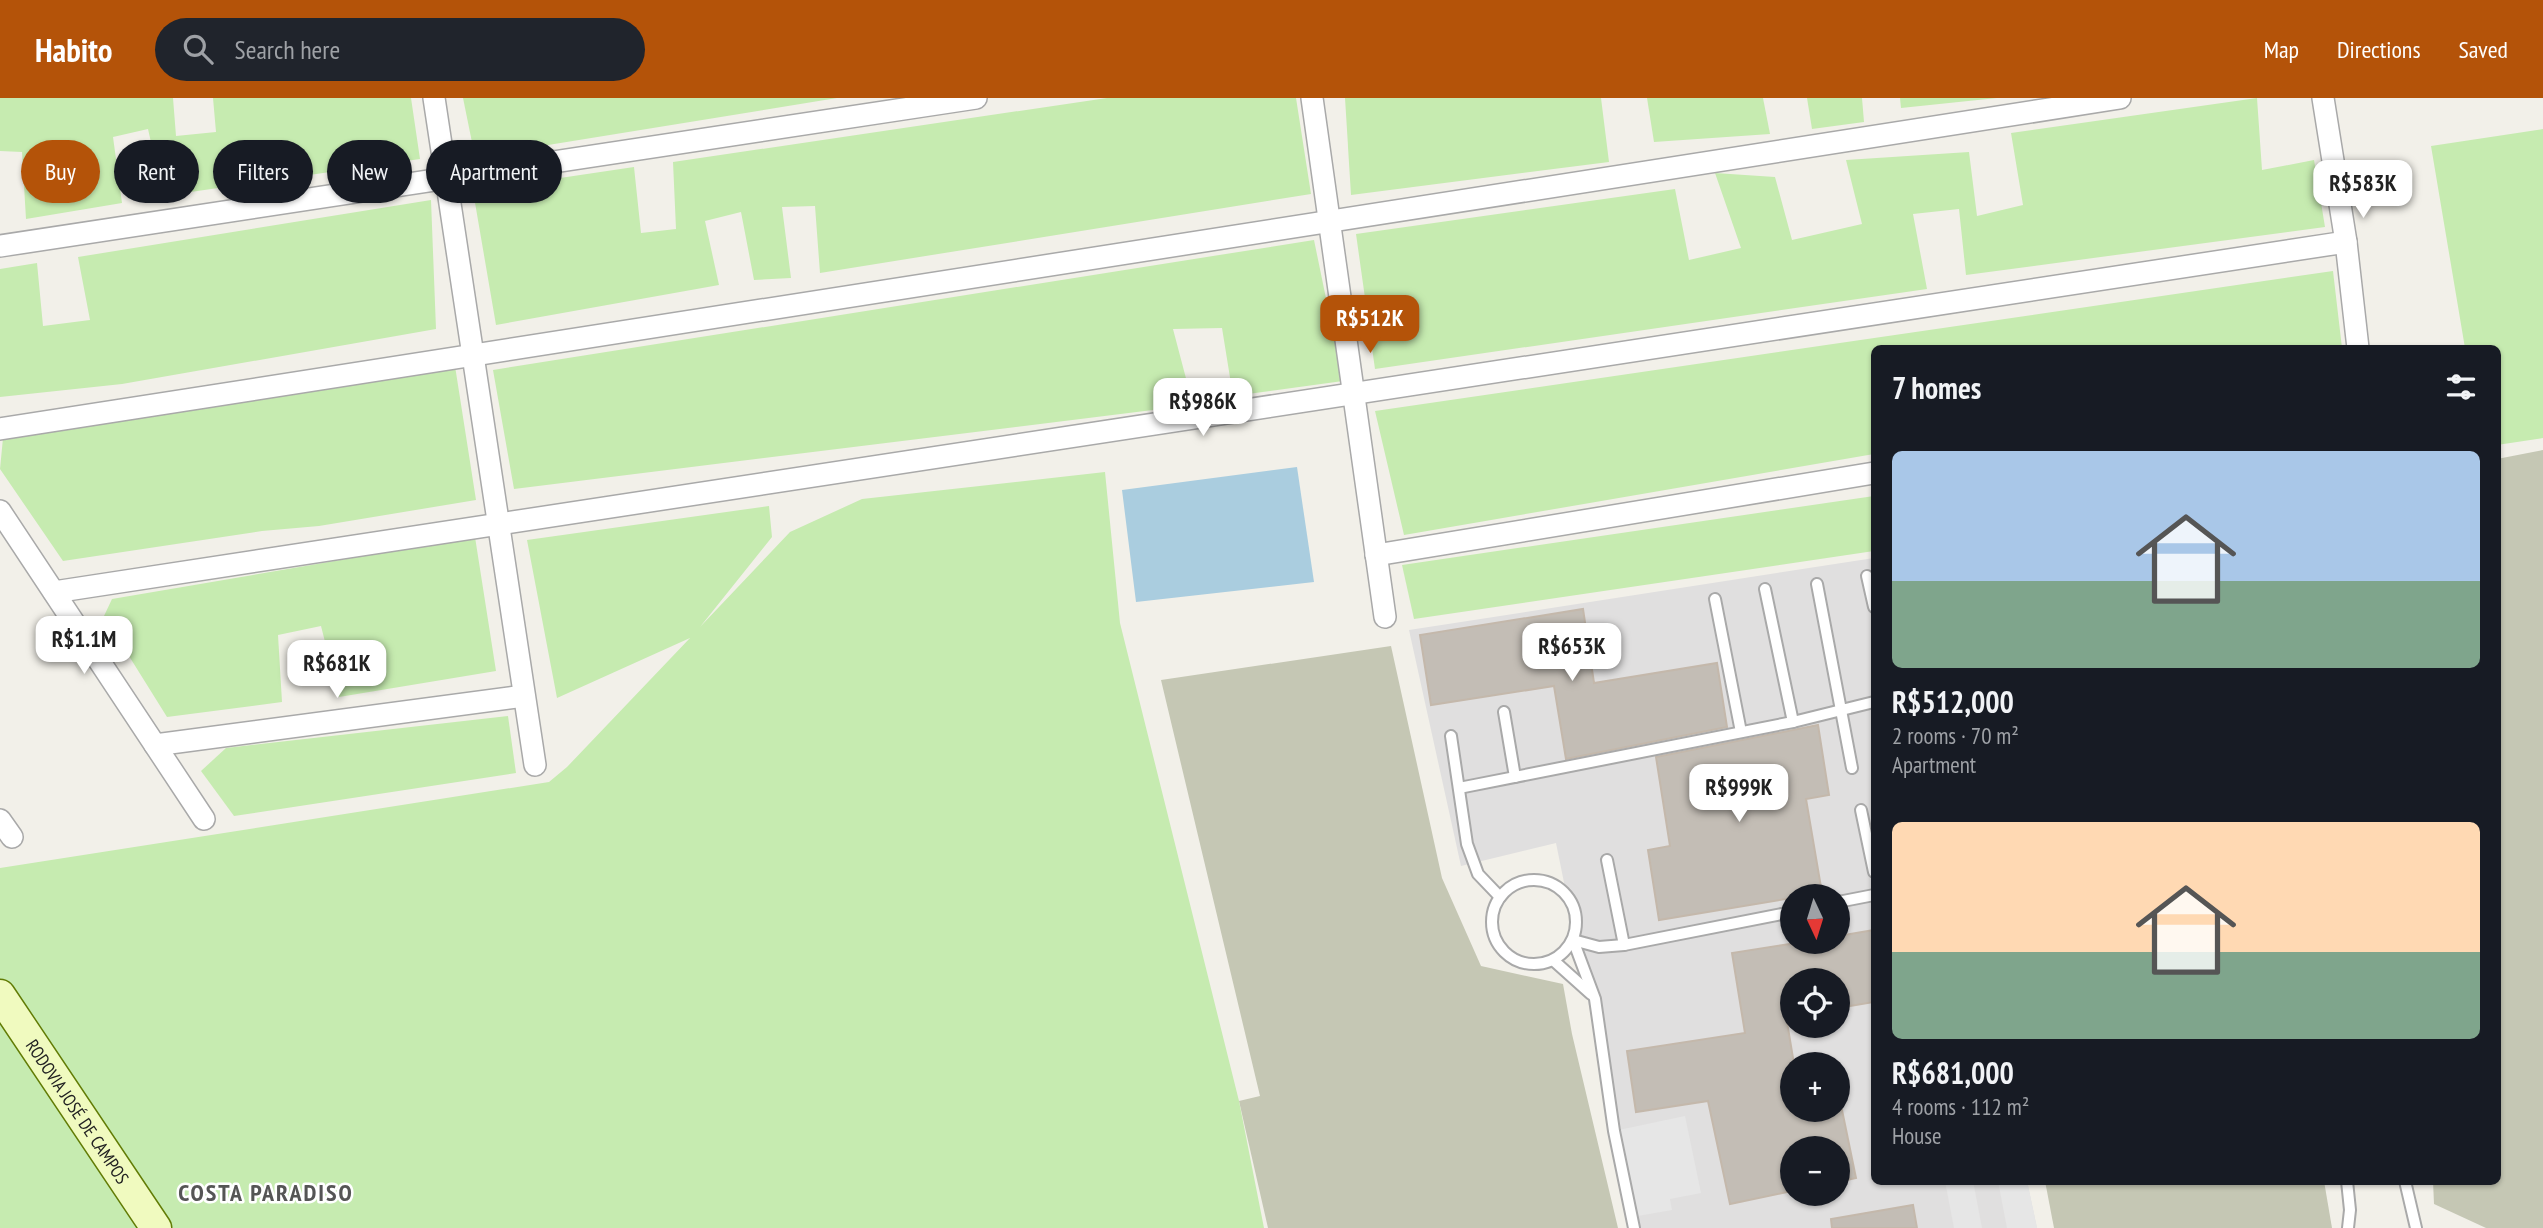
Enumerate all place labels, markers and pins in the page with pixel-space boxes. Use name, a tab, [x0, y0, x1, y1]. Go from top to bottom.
pin: R$583K	[2306, 160, 2420, 220]
pin: R$512K	[1313, 296, 1427, 355]
pin: R$986K	[1146, 378, 1260, 438]
pin: R$1.1M	[27, 616, 141, 676]
pin: R$653K	[1515, 624, 1629, 683]
pin: R$681K	[280, 640, 394, 700]
pin: R$999K	[1682, 764, 1796, 824]

